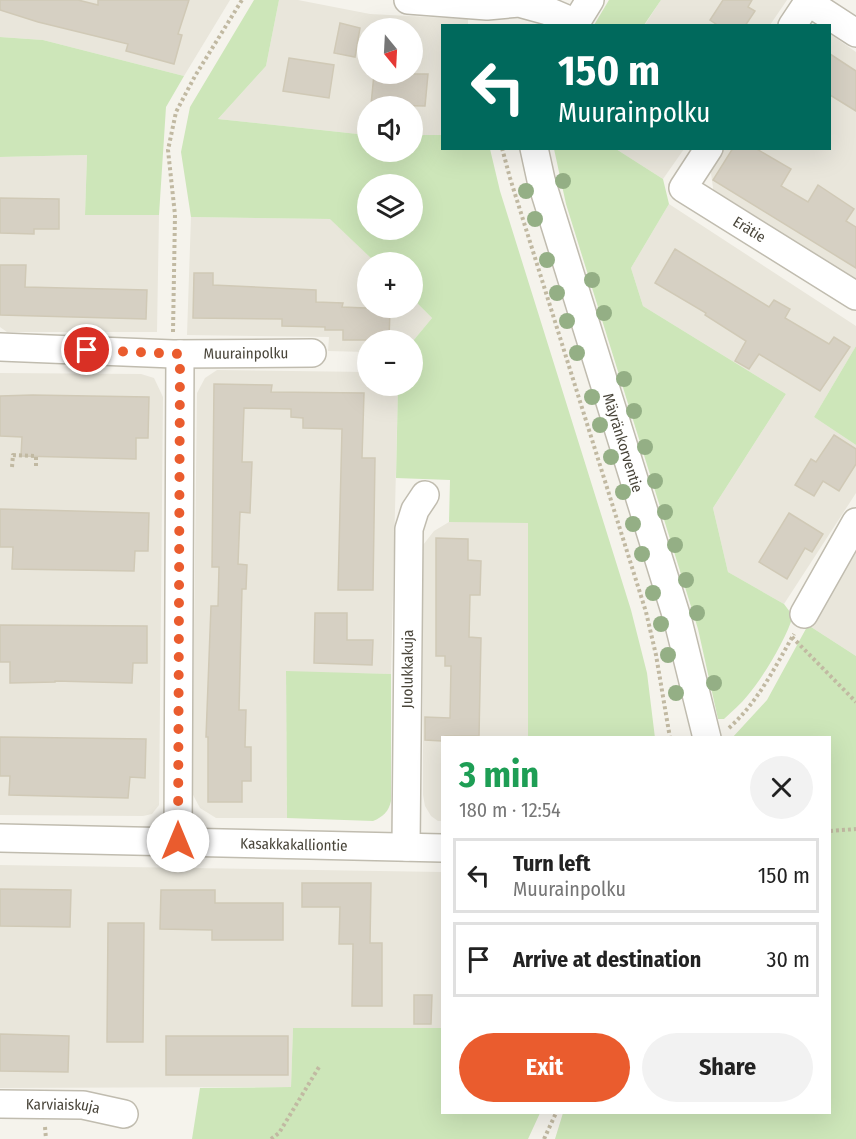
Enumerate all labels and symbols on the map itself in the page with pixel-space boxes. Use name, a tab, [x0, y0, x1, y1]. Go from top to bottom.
north arrow	[357, 18, 423, 84]
street label: Erätie	[730, 213, 769, 246]
pin	[61, 324, 112, 375]
street label: Muurainpolku	[203, 344, 288, 363]
street label: Mäyränkorventie	[599, 391, 646, 495]
street label: Juolukkakuja	[398, 630, 417, 708]
position arrow	[146, 809, 210, 873]
street label: Kasakkakalliontie	[240, 834, 348, 855]
street label: Karviaiskuja	[26, 1095, 102, 1117]

